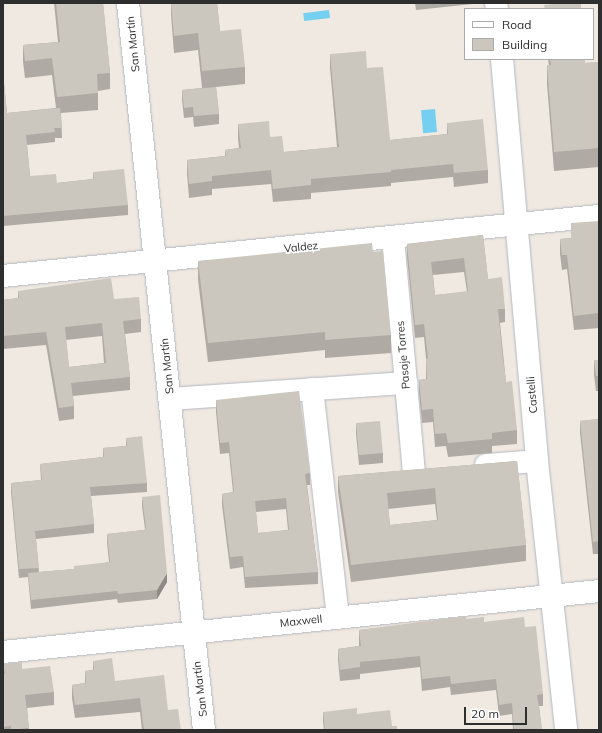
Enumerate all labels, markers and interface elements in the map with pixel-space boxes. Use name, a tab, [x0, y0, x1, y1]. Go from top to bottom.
legend	[464, 8, 594, 60]
street label: San Martín	[124, 15, 142, 73]
text: Road	[502, 17, 531, 32]
text: Building	[502, 37, 547, 52]
street label: Valdez	[283, 239, 319, 255]
street label: Pasaje Torres	[393, 320, 413, 390]
street label: San Martín	[158, 337, 176, 395]
street label: Castelli	[524, 376, 540, 414]
street label: Maxwell	[279, 612, 323, 630]
street label: San Martín	[190, 660, 210, 718]
scale bar	[466, 699, 529, 725]
text: 20 m	[471, 706, 499, 721]

